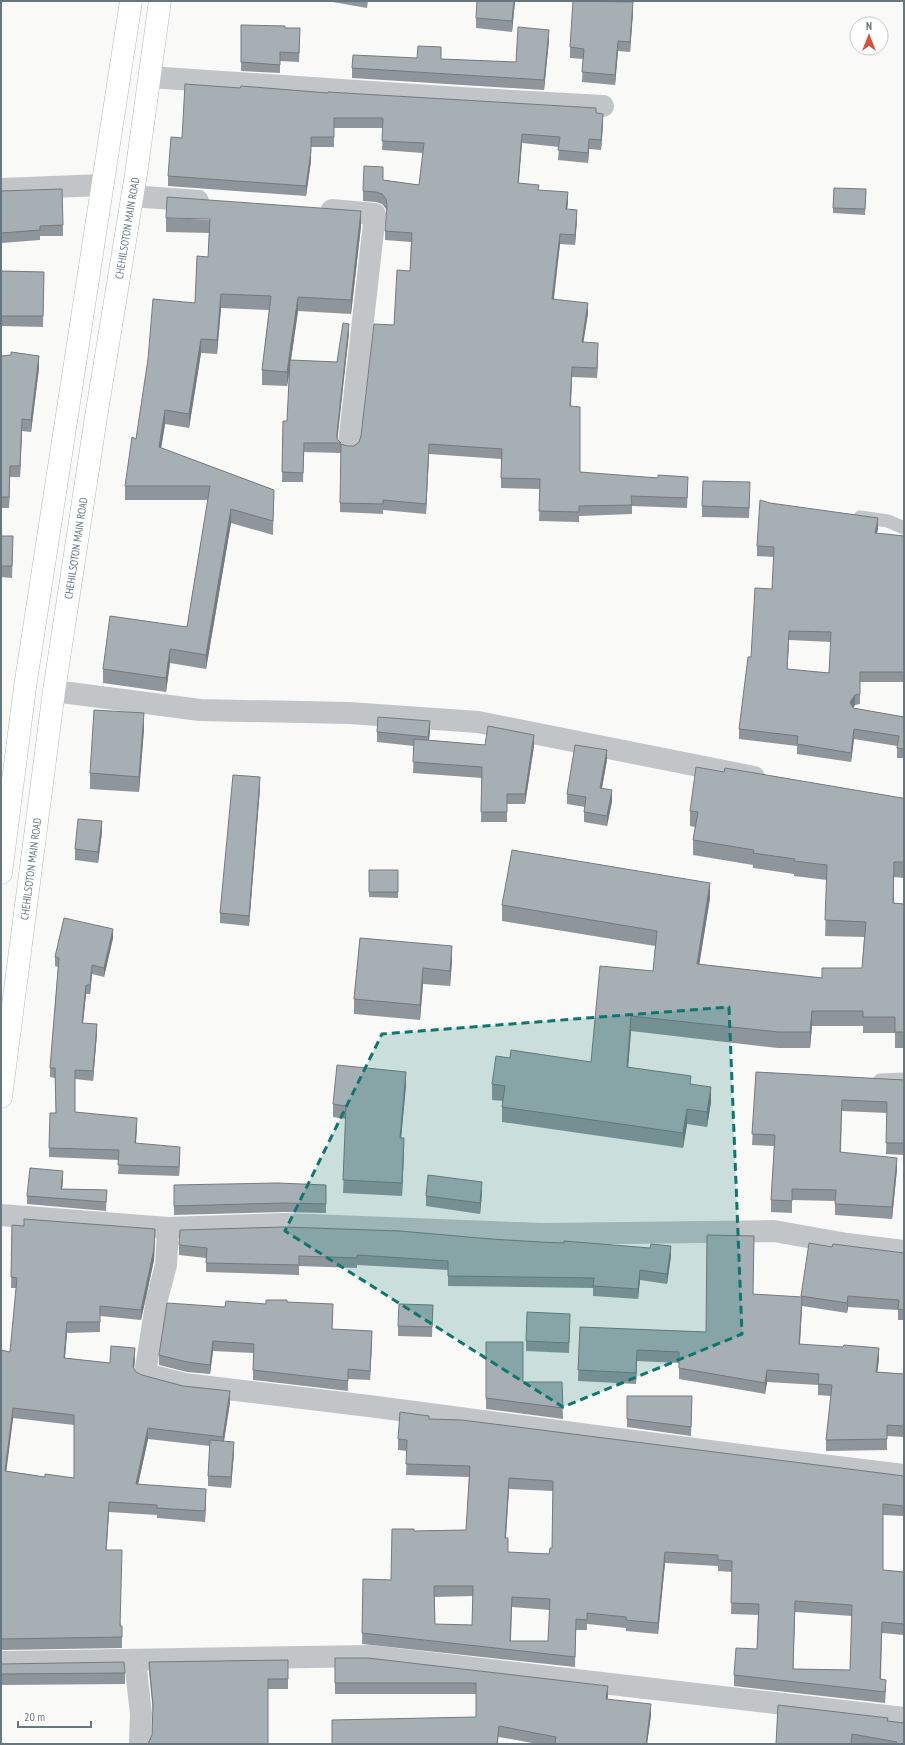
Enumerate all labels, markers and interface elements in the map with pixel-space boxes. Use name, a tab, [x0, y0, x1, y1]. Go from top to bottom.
north arrow	[849, 16, 889, 56]
text: N	[866, 19, 872, 33]
street label: CHEHILSOTON MAIN ROAD	[112, 176, 142, 280]
street label: CHEHILSOTON MAIN ROAD	[61, 496, 91, 600]
street label: CHEHILSOTON MAIN ROAD	[17, 817, 44, 921]
scale bar	[18, 1703, 91, 1729]
text: 20 m	[24, 1709, 45, 1724]

